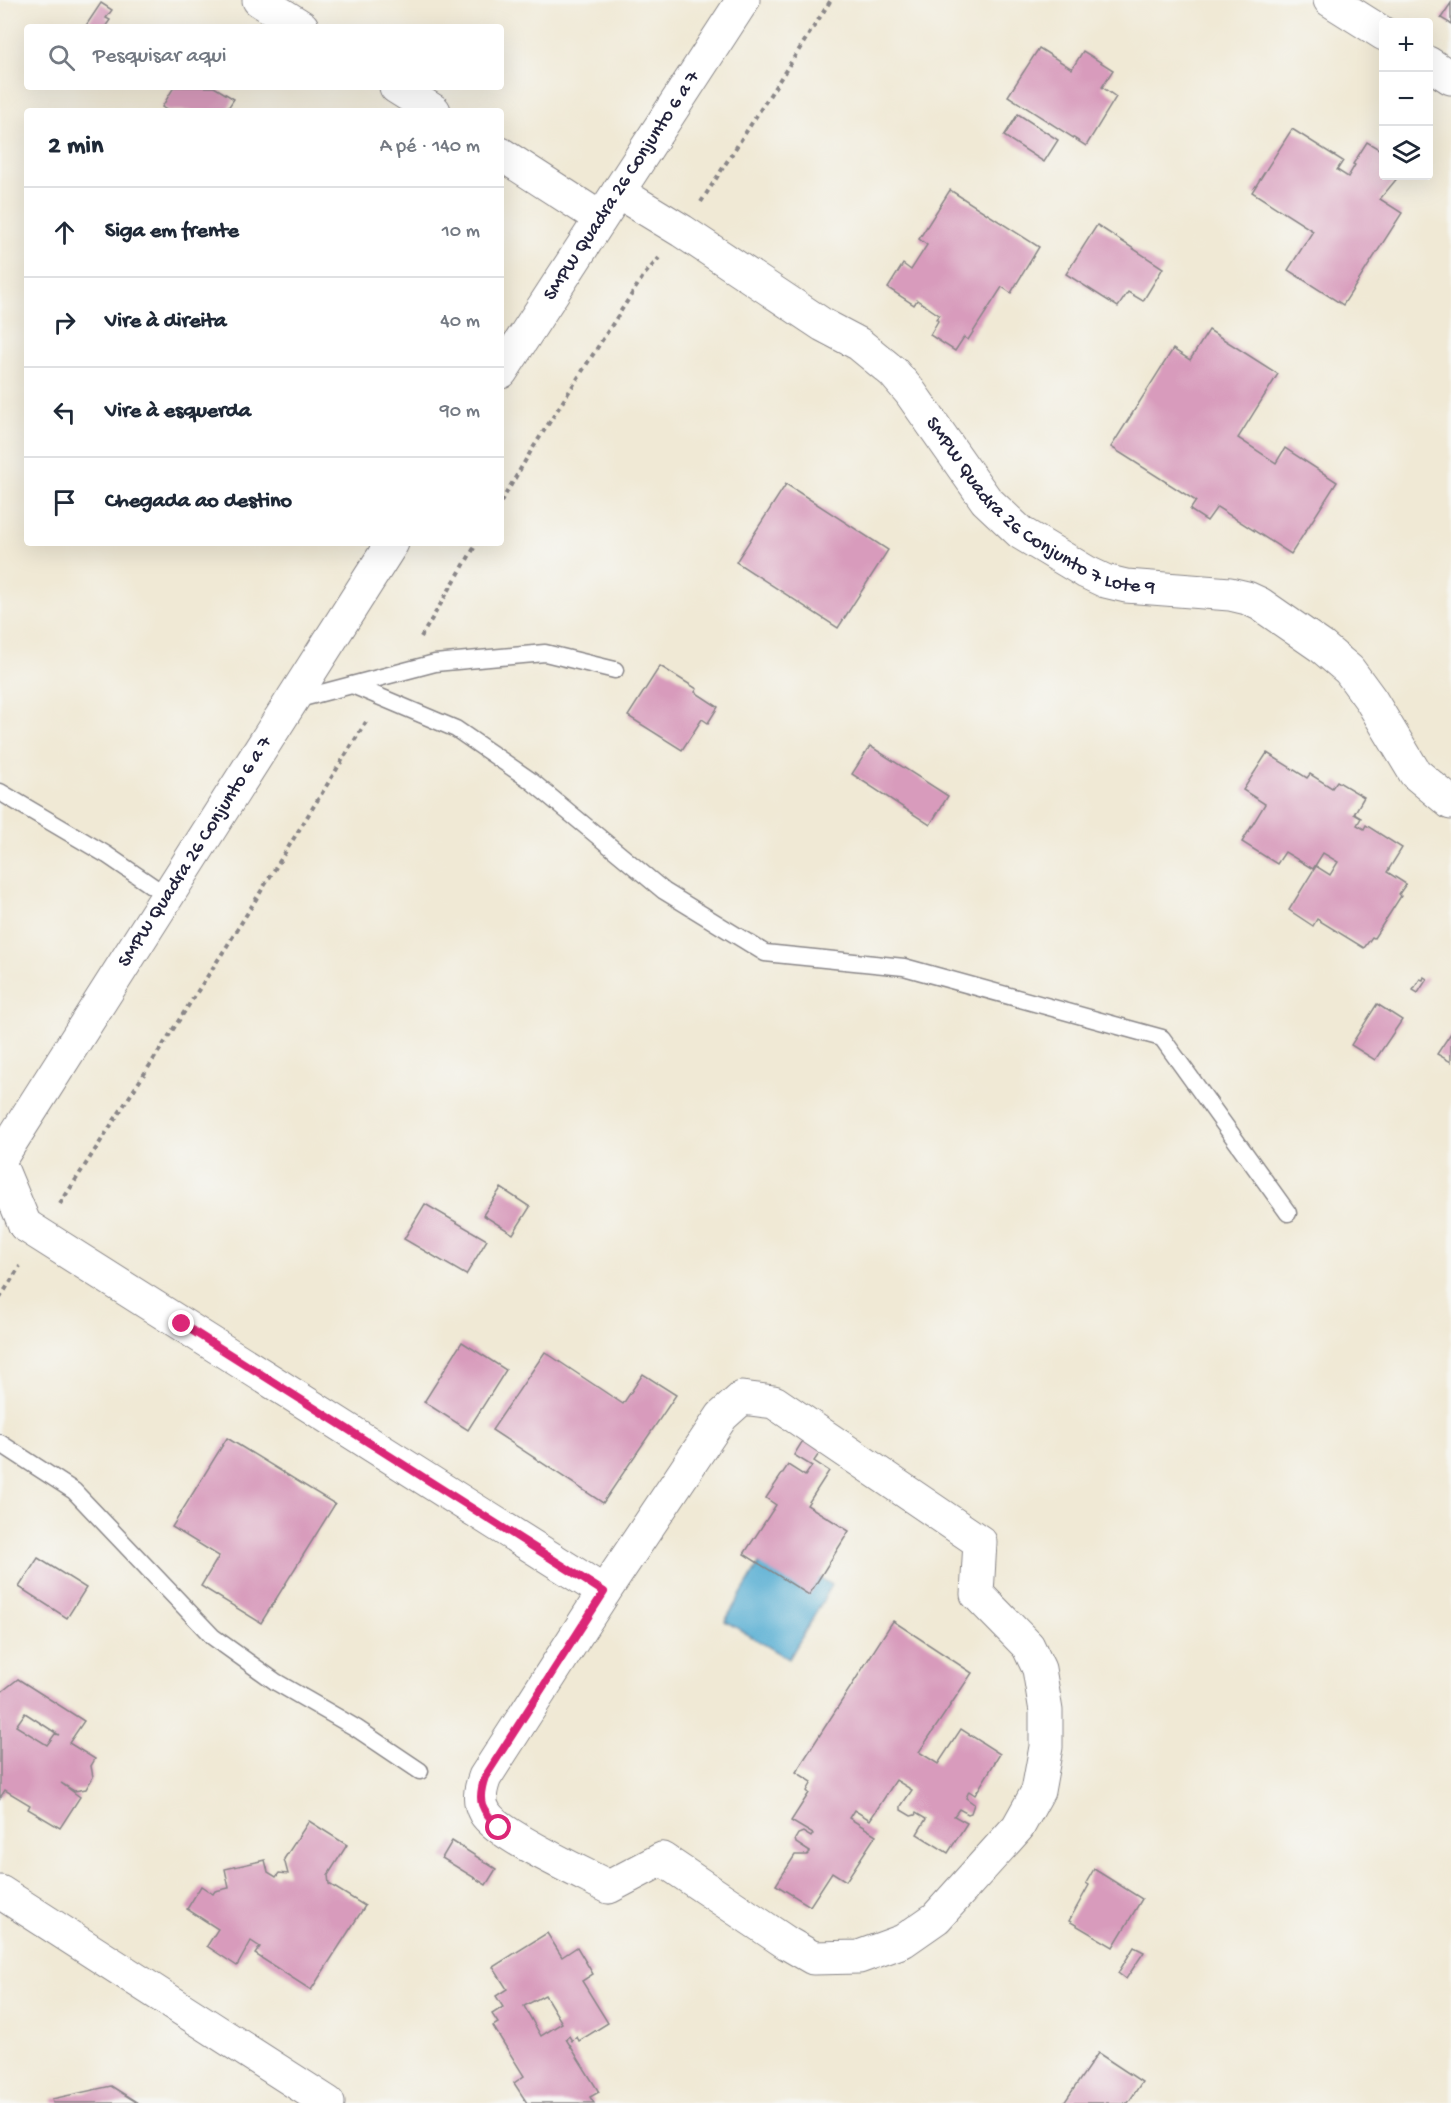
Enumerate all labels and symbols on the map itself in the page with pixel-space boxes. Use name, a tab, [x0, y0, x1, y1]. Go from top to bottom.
street label: SMPW Quadra 26 Conjunto 6 a 7	[539, 66, 705, 305]
street label: SMPW Quadra 26 Conjunto 7 Lote 9	[920, 413, 1156, 600]
street label: SMPW Quadra 26 Conjunto 6 a 7	[113, 732, 278, 972]
route end	[168, 1310, 194, 1336]
route start	[485, 1814, 511, 1840]

